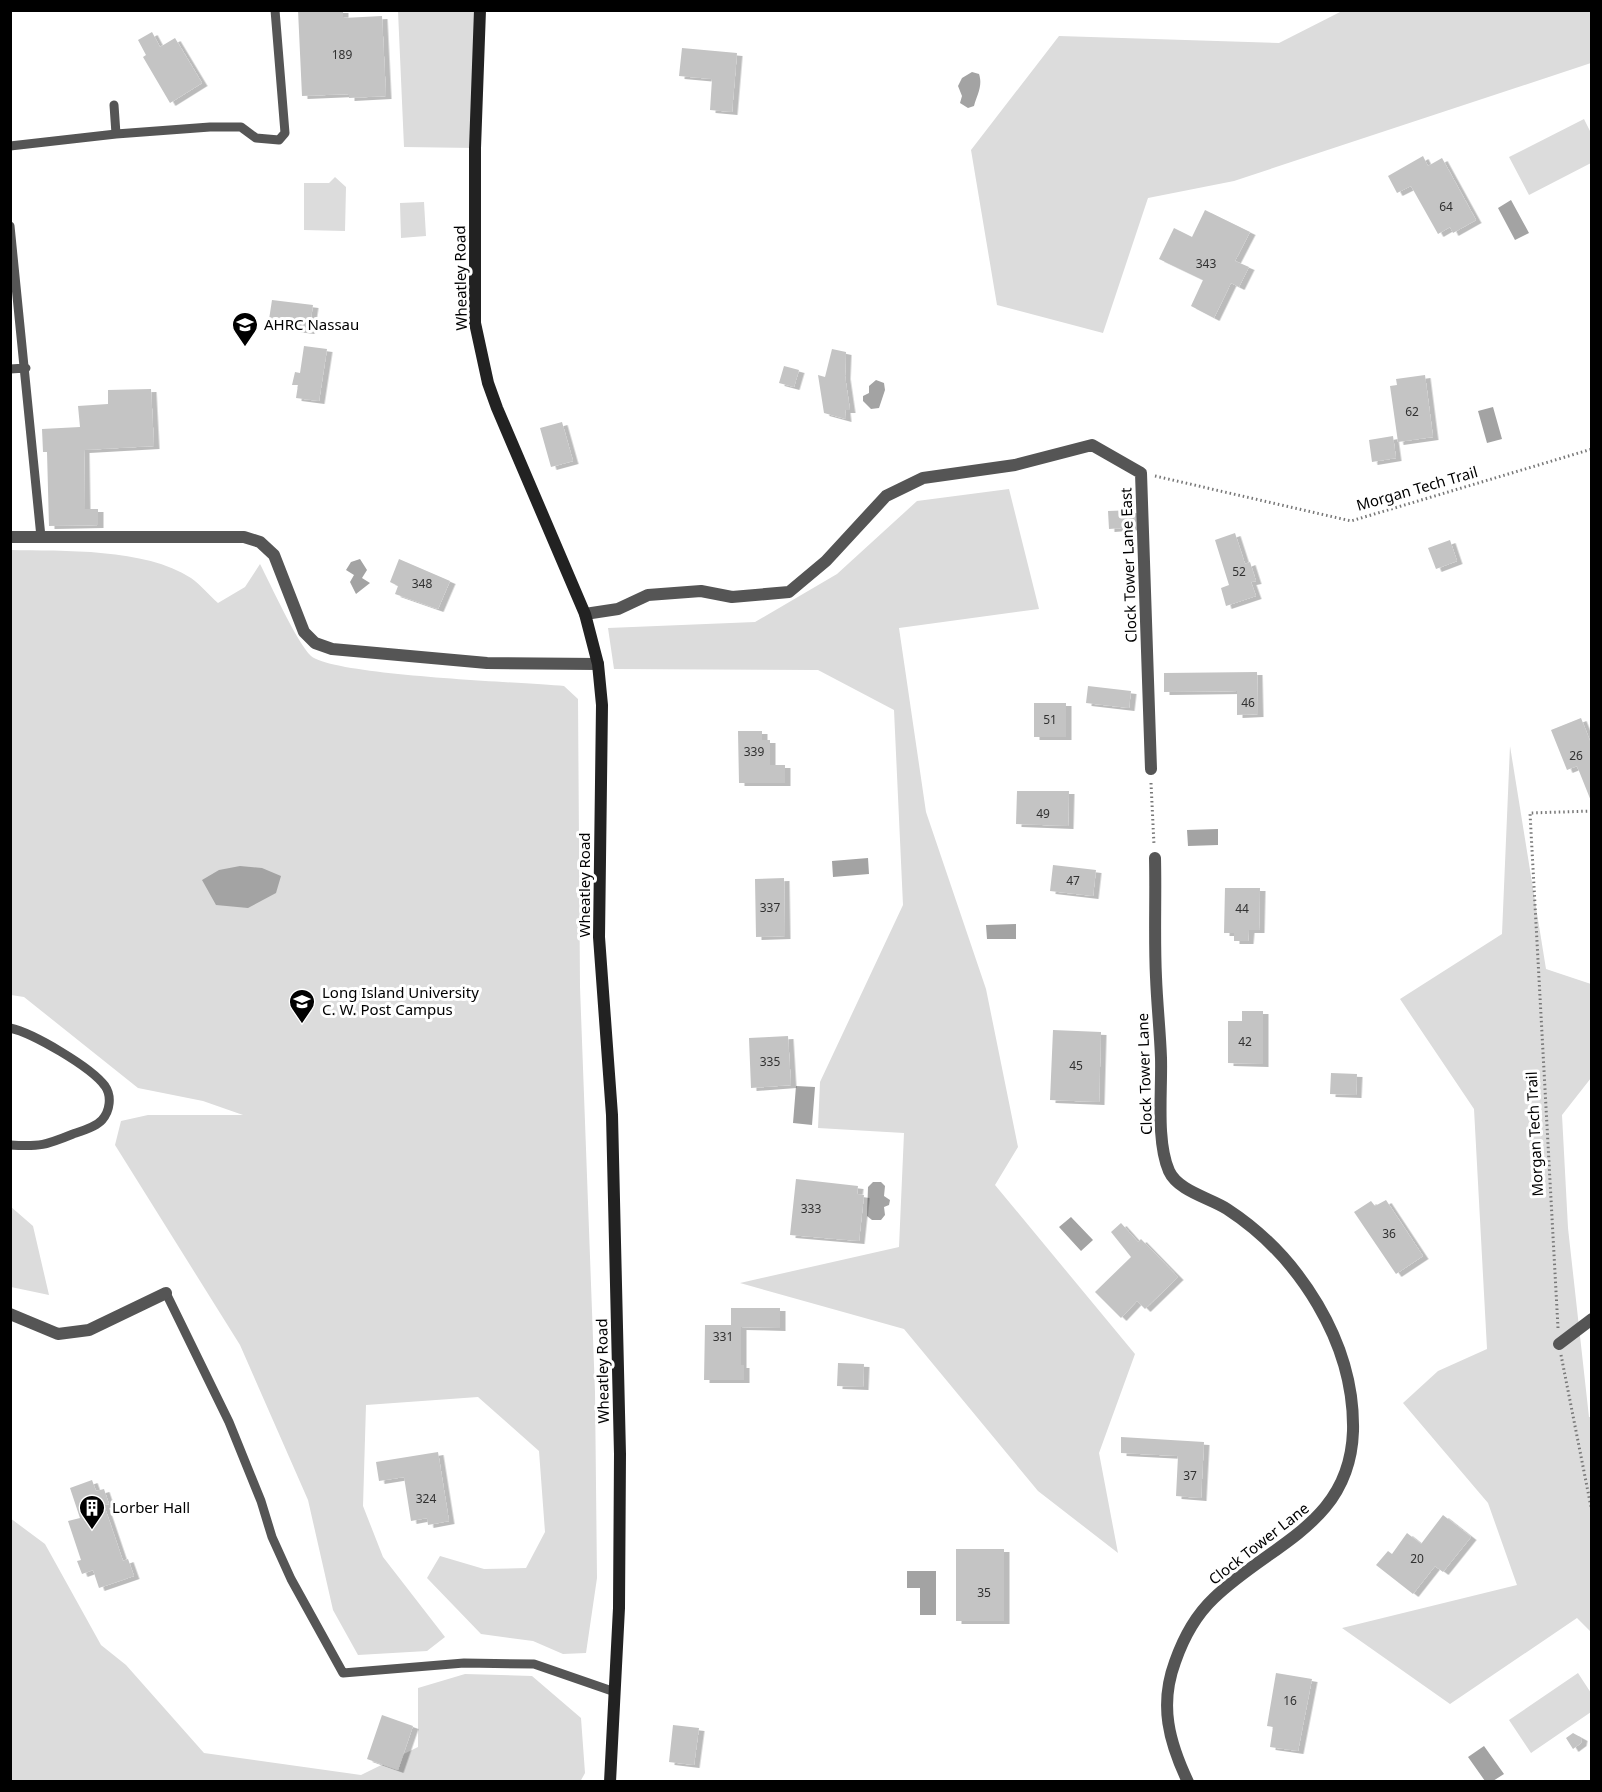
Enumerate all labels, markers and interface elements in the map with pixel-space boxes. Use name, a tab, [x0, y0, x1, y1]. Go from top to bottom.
house number: 189	[332, 46, 352, 63]
house number: 64	[1439, 198, 1453, 215]
street label: Wheatley Road	[449, 225, 471, 331]
house number: 343	[1196, 255, 1216, 272]
school or university icon: AHRC Nassau	[230, 310, 260, 348]
place label: AHRC Nassau	[264, 314, 359, 334]
house number: 62	[1405, 403, 1419, 420]
street label: Morgan Tech Trail	[1354, 461, 1480, 515]
street label: Clock Tower Lane East	[1115, 487, 1141, 643]
house number: 52	[1232, 563, 1246, 580]
house number: 348	[412, 575, 432, 592]
house number: 46	[1241, 694, 1255, 711]
house number: 51	[1043, 711, 1057, 728]
house number: 339	[744, 743, 764, 760]
house number: 26	[1569, 747, 1583, 764]
house number: 49	[1036, 805, 1050, 822]
street label: Wheatley Road	[574, 832, 594, 938]
house number: 47	[1066, 872, 1080, 889]
house number: 337	[760, 899, 780, 916]
house number: 44	[1235, 900, 1249, 917]
place label: Long Island University C. W. Post Campus	[322, 982, 479, 1019]
school or university icon: Long Island University C. W. Post Campus	[287, 987, 317, 1025]
street label: Clock Tower Lane	[1132, 1013, 1156, 1135]
house number: 42	[1238, 1033, 1252, 1050]
house number: 335	[760, 1053, 780, 1070]
house number: 45	[1069, 1057, 1083, 1074]
street label: Morgan Tech Trail	[1521, 1071, 1547, 1197]
house number: 333	[801, 1200, 821, 1217]
house number: 36	[1382, 1225, 1396, 1242]
street label: Wheatley Road	[591, 1318, 613, 1424]
house number: 331	[713, 1328, 733, 1345]
house number: 37	[1183, 1467, 1197, 1484]
house number: 324	[416, 1490, 436, 1507]
building icon: Lorber Hall	[77, 1493, 107, 1531]
place label: Lorber Hall	[112, 1497, 190, 1517]
street label: Clock Tower Lane	[1204, 1498, 1313, 1589]
house number: 20	[1410, 1550, 1424, 1567]
house number: 35	[977, 1584, 991, 1601]
house number: 16	[1283, 1692, 1297, 1709]

